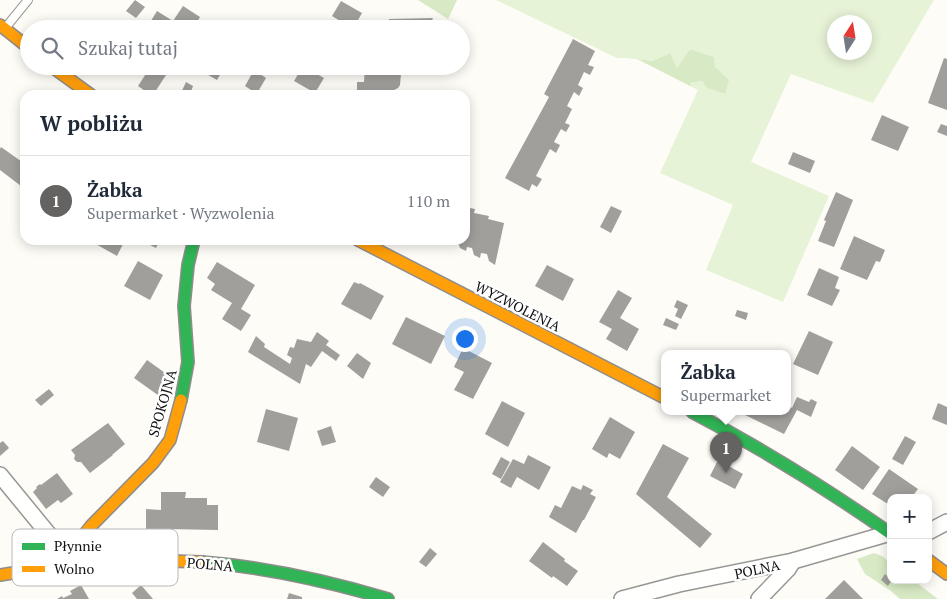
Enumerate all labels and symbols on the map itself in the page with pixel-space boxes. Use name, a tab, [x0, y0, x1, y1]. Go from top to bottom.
north arrow	[827, 15, 872, 60]
street label: WYZWOLENIA	[472, 276, 564, 336]
your location	[452, 326, 478, 352]
street label: SPOKOJNA	[143, 367, 181, 439]
pin: 1	[710, 432, 742, 473]
legend	[12, 529, 178, 586]
text: Płynnie	[54, 536, 102, 555]
street label: POLNA	[186, 553, 234, 576]
street label: POLNA	[733, 555, 782, 583]
text: Wolno	[54, 559, 94, 578]

